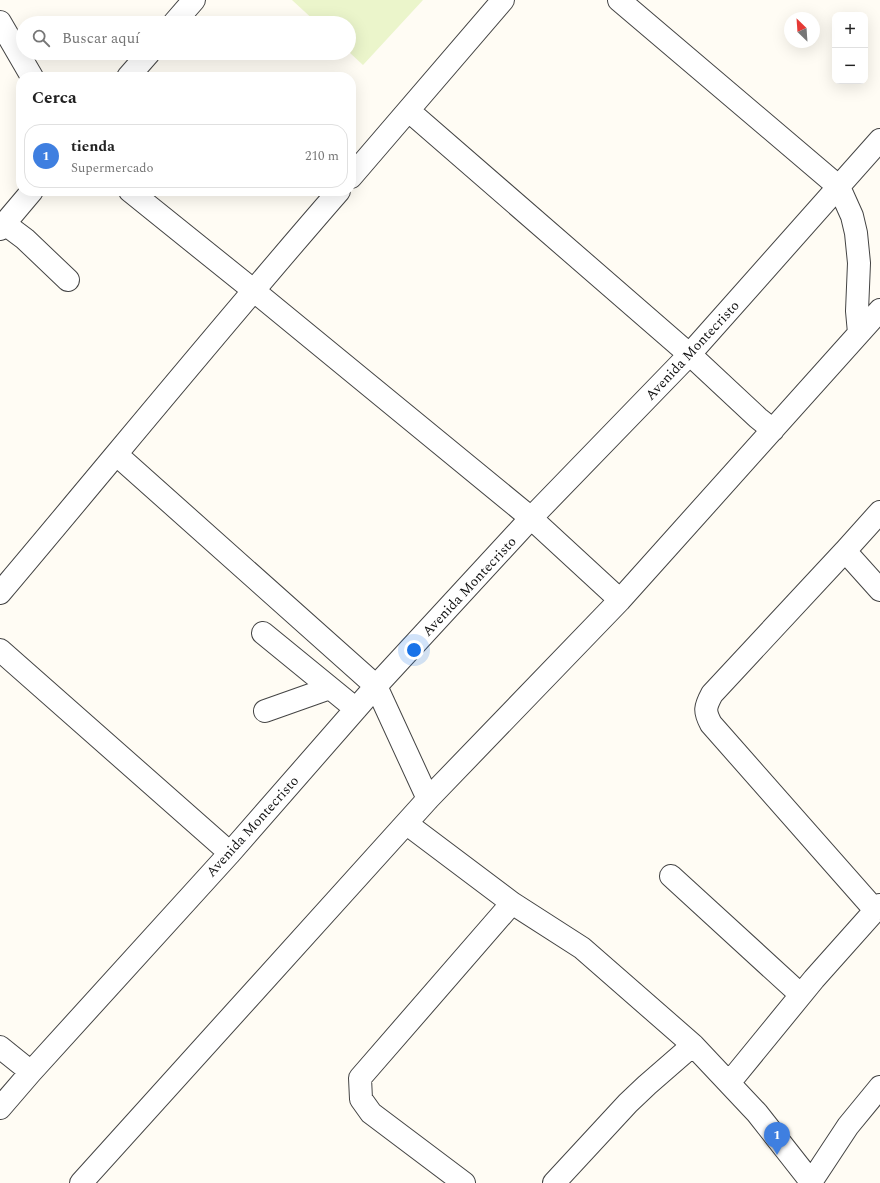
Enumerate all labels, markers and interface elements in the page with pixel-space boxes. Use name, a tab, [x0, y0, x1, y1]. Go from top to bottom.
north arrow	[784, 12, 820, 48]
map controls	[832, 12, 868, 84]
button: +	[832, 12, 868, 48]
search box	[16, 16, 356, 60]
icon: search	[30, 27, 52, 49]
text: Buscar aquí	[62, 27, 140, 50]
button: −	[832, 48, 868, 84]
text: Cerca	[32, 85, 77, 111]
text: tienda	[71, 135, 115, 158]
text: 1	[42, 146, 50, 166]
text: 210 m	[305, 146, 339, 166]
text: Supermercado	[71, 158, 154, 178]
street label: Avenida Montecristo	[640, 296, 744, 405]
street label: Avenida Montecristo	[417, 532, 521, 641]
your location	[404, 640, 424, 660]
street label: Avenida Montecristo	[201, 771, 304, 882]
pin: 1	[764, 1122, 790, 1155]

